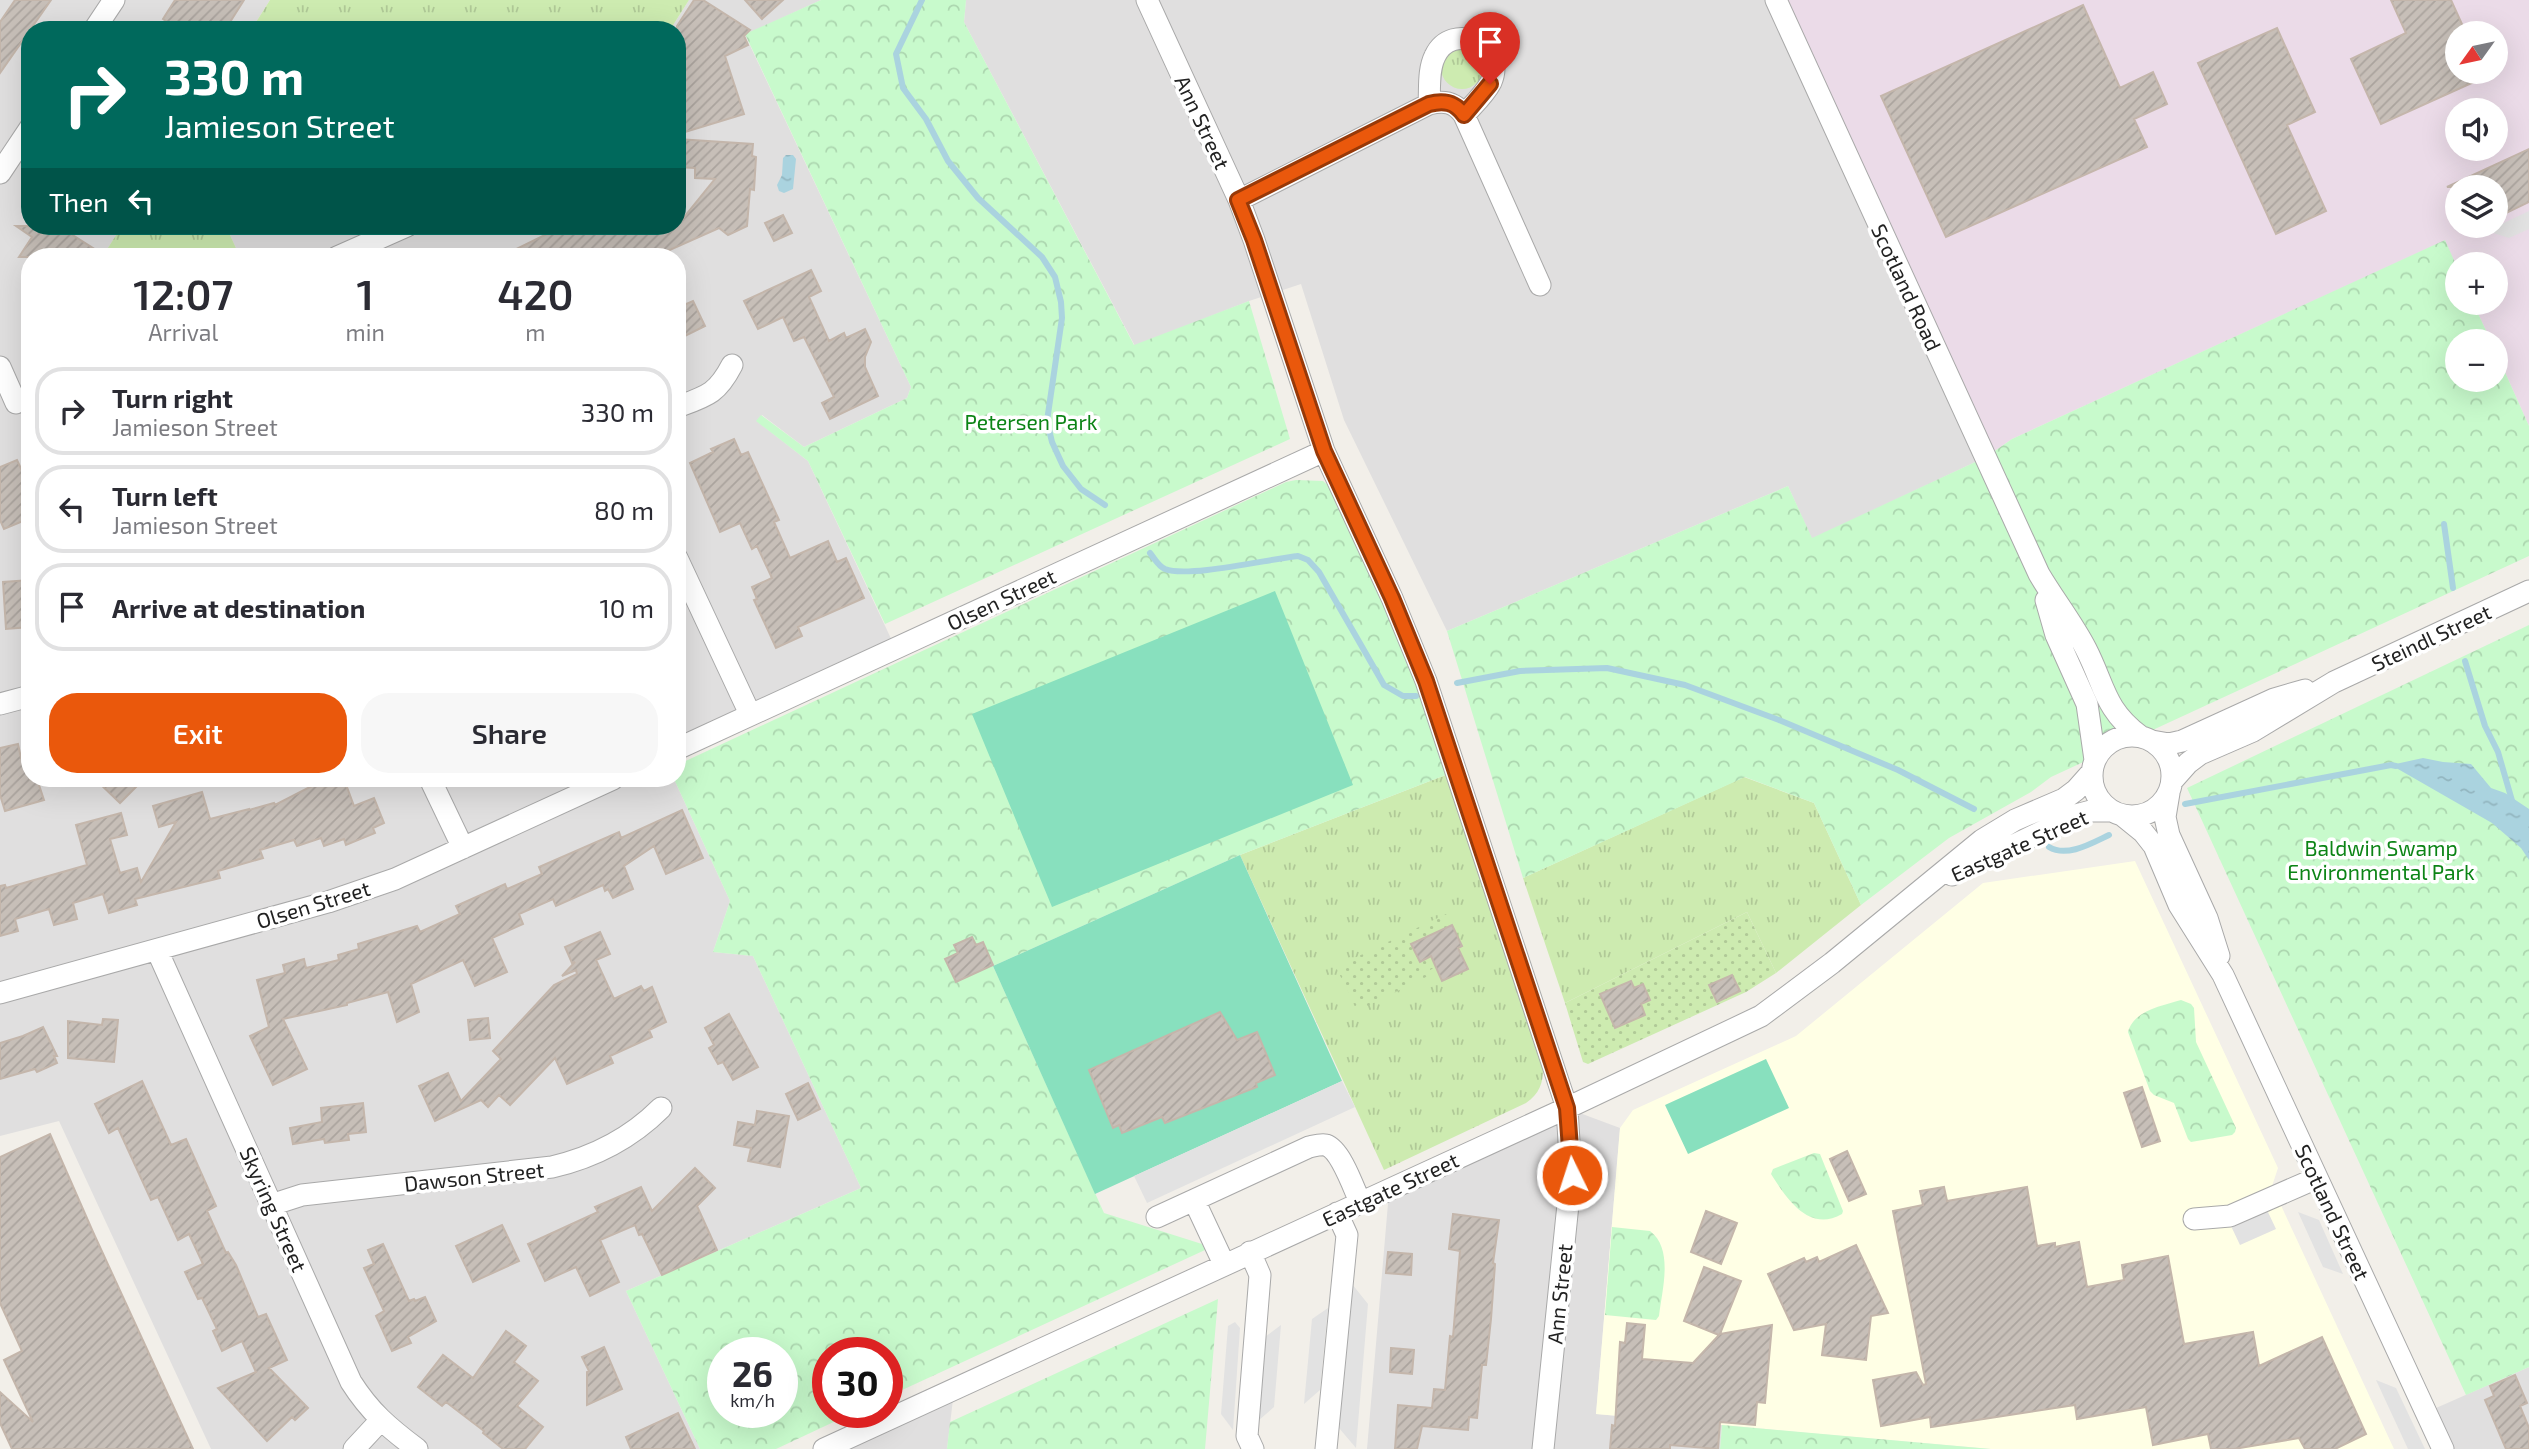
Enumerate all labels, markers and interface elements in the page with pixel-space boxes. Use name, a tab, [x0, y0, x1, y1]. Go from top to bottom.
pin	[1460, 12.0, 1520, 84]
north arrow	[2445, 21, 2508, 84]
map controls	[2445, 21, 2508, 392]
icon: arrive	[1471, 23, 1509, 61]
text: 330 m	[164, 46, 304, 105]
icon: right	[49, 49, 140, 140]
street label: Ann Street	[1170, 71, 1236, 173]
button: sound	[2445, 98, 2508, 161]
text: Jamieson Street	[164, 106, 395, 144]
button: layers	[2445, 175, 2508, 238]
icon: left	[122, 182, 160, 220]
text: Then	[49, 186, 108, 217]
street label: Scotland Road	[1867, 220, 1947, 354]
button: +	[2445, 252, 2508, 315]
text: 12:07	[133, 268, 233, 318]
text: 1	[356, 268, 374, 318]
text: 420	[497, 268, 574, 318]
text: Arrival	[148, 318, 218, 346]
text: min	[346, 318, 385, 346]
text: m	[525, 318, 545, 346]
button: −	[2445, 329, 2508, 392]
text: Turn right	[112, 382, 233, 413]
icon: right	[53, 392, 91, 430]
text: 330 m	[581, 396, 654, 427]
park label: Petersen Park	[964, 409, 1098, 434]
text: Jamieson Street	[112, 413, 278, 441]
text: Turn left	[112, 480, 218, 511]
icon: left	[53, 490, 91, 528]
text: 80 m	[594, 494, 654, 525]
text: Jamieson Street	[112, 511, 278, 539]
street label: Olsen Street	[942, 563, 1060, 635]
icon: arrive	[53, 588, 91, 626]
text: Arrive at destination	[112, 592, 365, 623]
text: 10 m	[599, 592, 654, 623]
street label: Steindl Street	[2367, 598, 2495, 676]
button: Exit	[49, 693, 347, 773]
button: Share	[361, 693, 658, 773]
street label: Eastgate Street	[1947, 804, 2091, 886]
park label: Baldwin Swamp Environmental Park	[2287, 835, 2475, 884]
street label: Olsen Street	[253, 875, 373, 933]
position arrow	[1535, 1138, 1609, 1212]
street label: Scotland Street	[2291, 1140, 2375, 1284]
street label: Skyring Street	[235, 1143, 313, 1275]
street label: Eastgate Street	[1318, 1147, 1462, 1231]
street label: Dawson Street	[403, 1156, 545, 1196]
street label: Ann Street	[1541, 1243, 1577, 1345]
speed limit sign: 30	[812, 1337, 903, 1428]
text: 26	[732, 1352, 773, 1394]
text: km/h	[730, 1389, 775, 1411]

